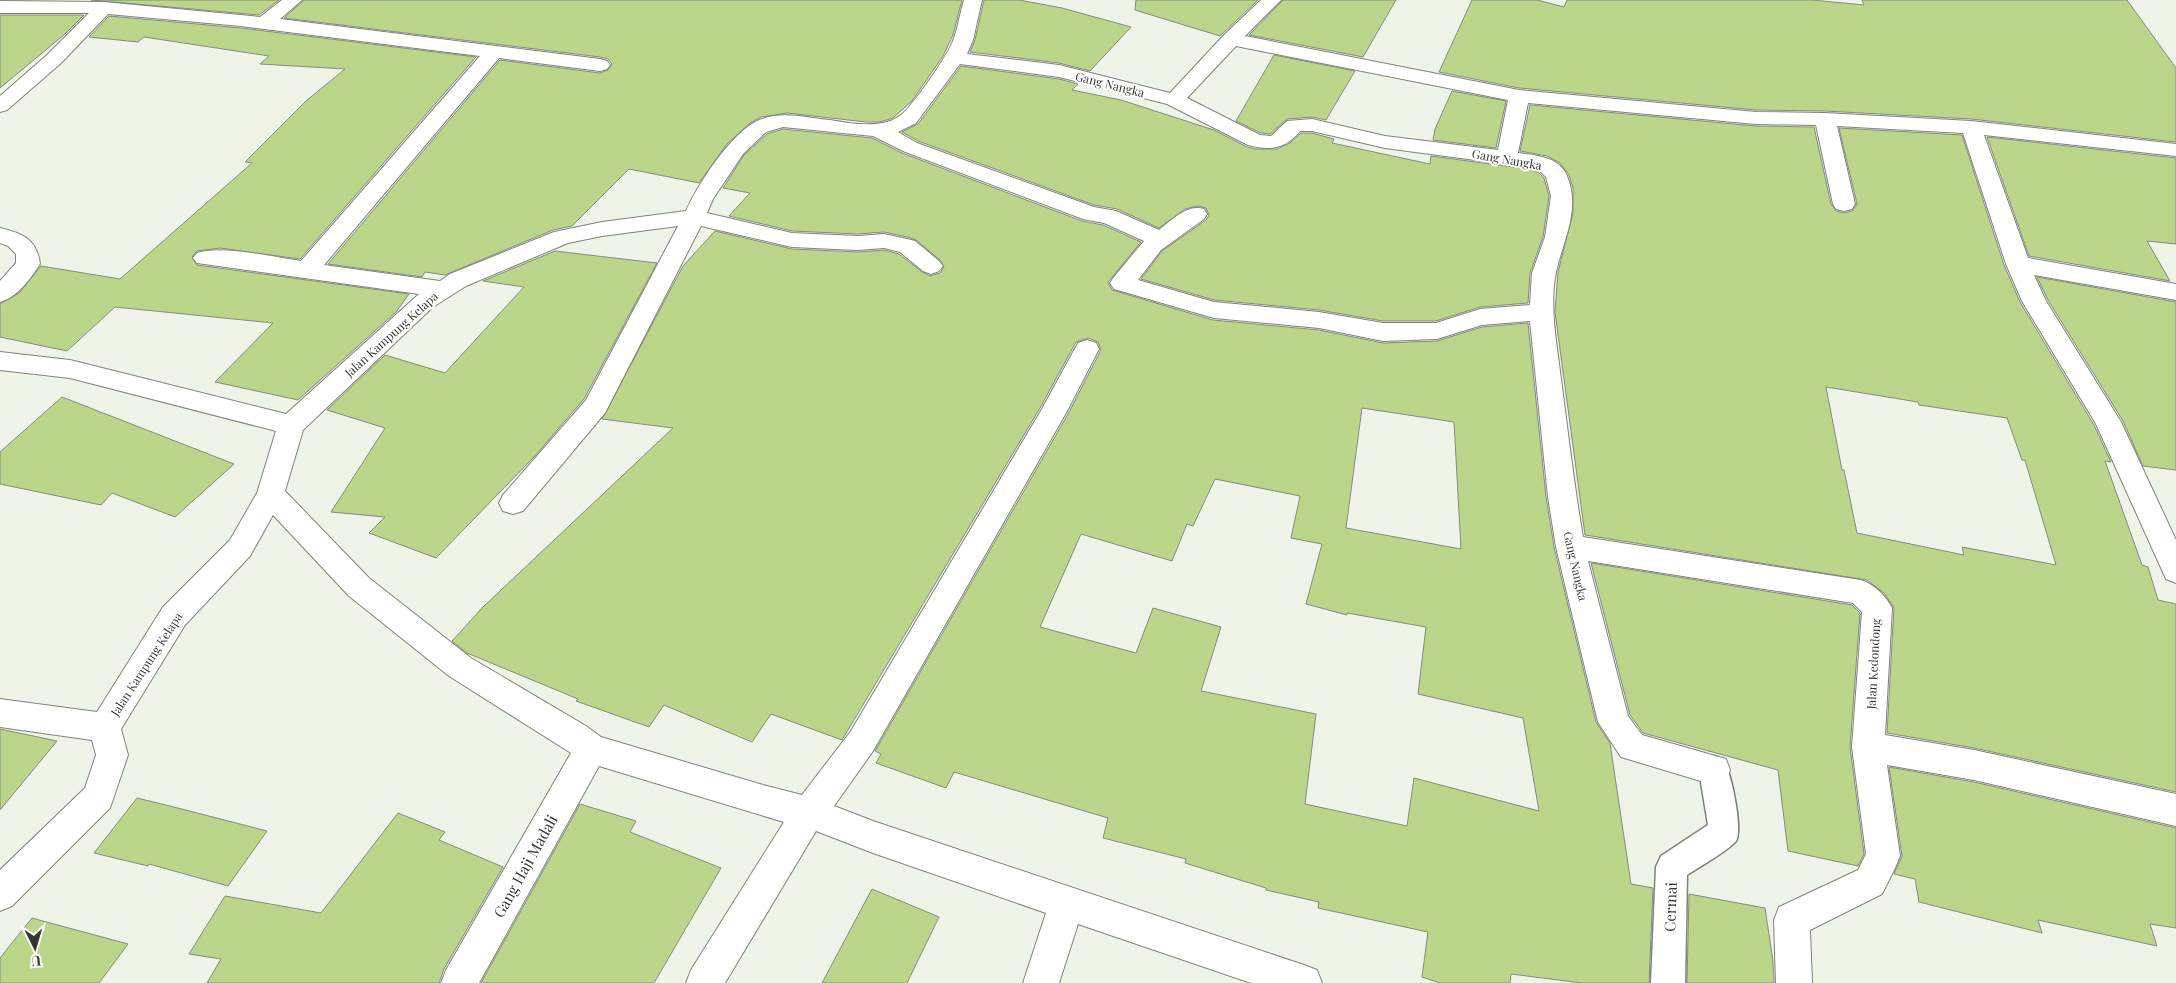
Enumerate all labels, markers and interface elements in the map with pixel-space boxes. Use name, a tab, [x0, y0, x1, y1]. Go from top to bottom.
street label: Gang Nangka	[1074, 68, 1146, 100]
street label: Gang Nangka	[1471, 145, 1543, 173]
street label: Jalan Kampung Kelapa	[340, 288, 441, 381]
street label: Gang Nangka	[1560, 530, 1592, 602]
street label: Jalan Kampung Kelapa	[106, 609, 185, 720]
street label: Jalan Kedondong	[1863, 618, 1883, 711]
street label: Gang Haji Madali	[488, 811, 562, 921]
street label: Cermai	[1659, 881, 1681, 932]
north arrow	[10, 923, 60, 973]
text: U	[30, 952, 42, 971]

